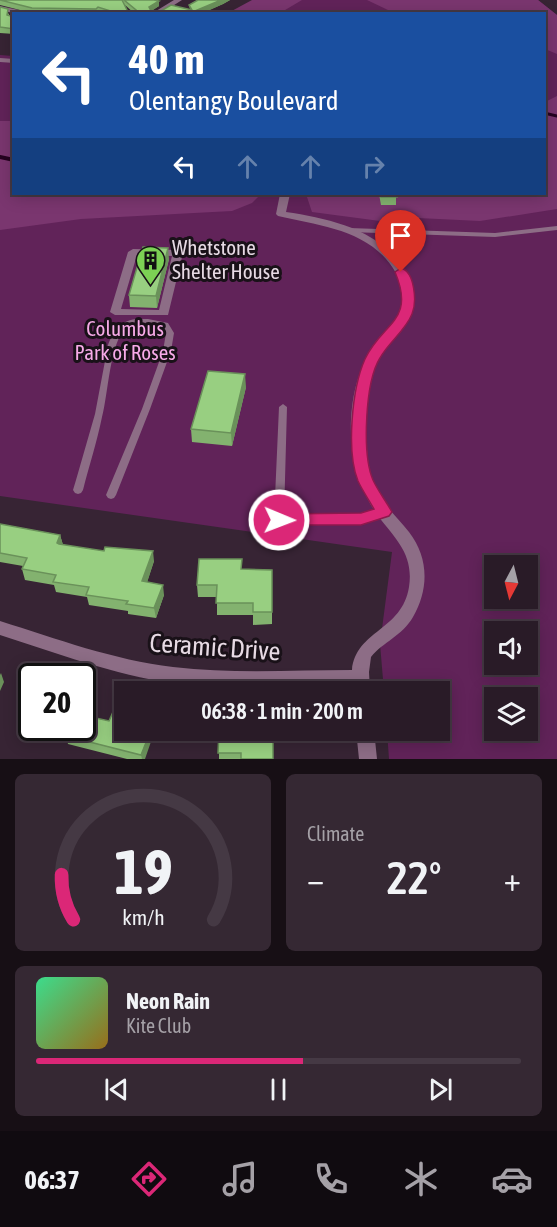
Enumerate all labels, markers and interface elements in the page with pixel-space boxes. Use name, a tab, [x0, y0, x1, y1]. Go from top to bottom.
text: 40 m	[129, 35, 204, 83]
icon: left	[30, 36, 108, 114]
text: Olentangy Boulevard	[129, 85, 338, 116]
icon: left	[168, 150, 201, 183]
icon: ahead	[231, 150, 264, 183]
icon: ahead	[294, 150, 327, 183]
icon: right	[357, 150, 390, 183]
pin	[375, 210, 426, 272]
icon: arrive	[384, 219, 417, 252]
place label: Whetstone Shelter House	[172, 235, 280, 283]
building icon: Whetstone Shelter House	[135, 244, 167, 286]
park label: Columbus Park of Roses	[74, 316, 176, 364]
position arrow	[247, 488, 311, 552]
north arrow	[484, 555, 538, 609]
map controls	[484, 555, 538, 741]
button: sound	[484, 621, 538, 675]
street label: Ceramic Drive	[149, 627, 281, 667]
speed limit sign: 20	[18, 663, 96, 741]
button: layers	[484, 687, 538, 741]
text: 06:38 · 1 min · 200 m	[201, 698, 363, 724]
text: Climate	[307, 822, 364, 845]
text: 19	[114, 836, 172, 907]
text: 22°	[387, 852, 441, 904]
text: −	[307, 860, 324, 898]
text: +	[504, 860, 521, 898]
text: km/h	[122, 905, 164, 930]
text: Neon Rain	[126, 988, 210, 1014]
text: Kite Club	[126, 1014, 191, 1037]
icon: previous	[100, 1073, 133, 1106]
icon: pause	[262, 1073, 295, 1106]
icon: next	[424, 1073, 457, 1106]
icon: directions	[128, 1158, 170, 1200]
icon: music	[219, 1158, 261, 1200]
icon: phone	[310, 1158, 352, 1200]
icon: climate	[400, 1158, 442, 1200]
icon: car	[491, 1158, 533, 1200]
text: 06:37	[24, 1164, 80, 1195]

